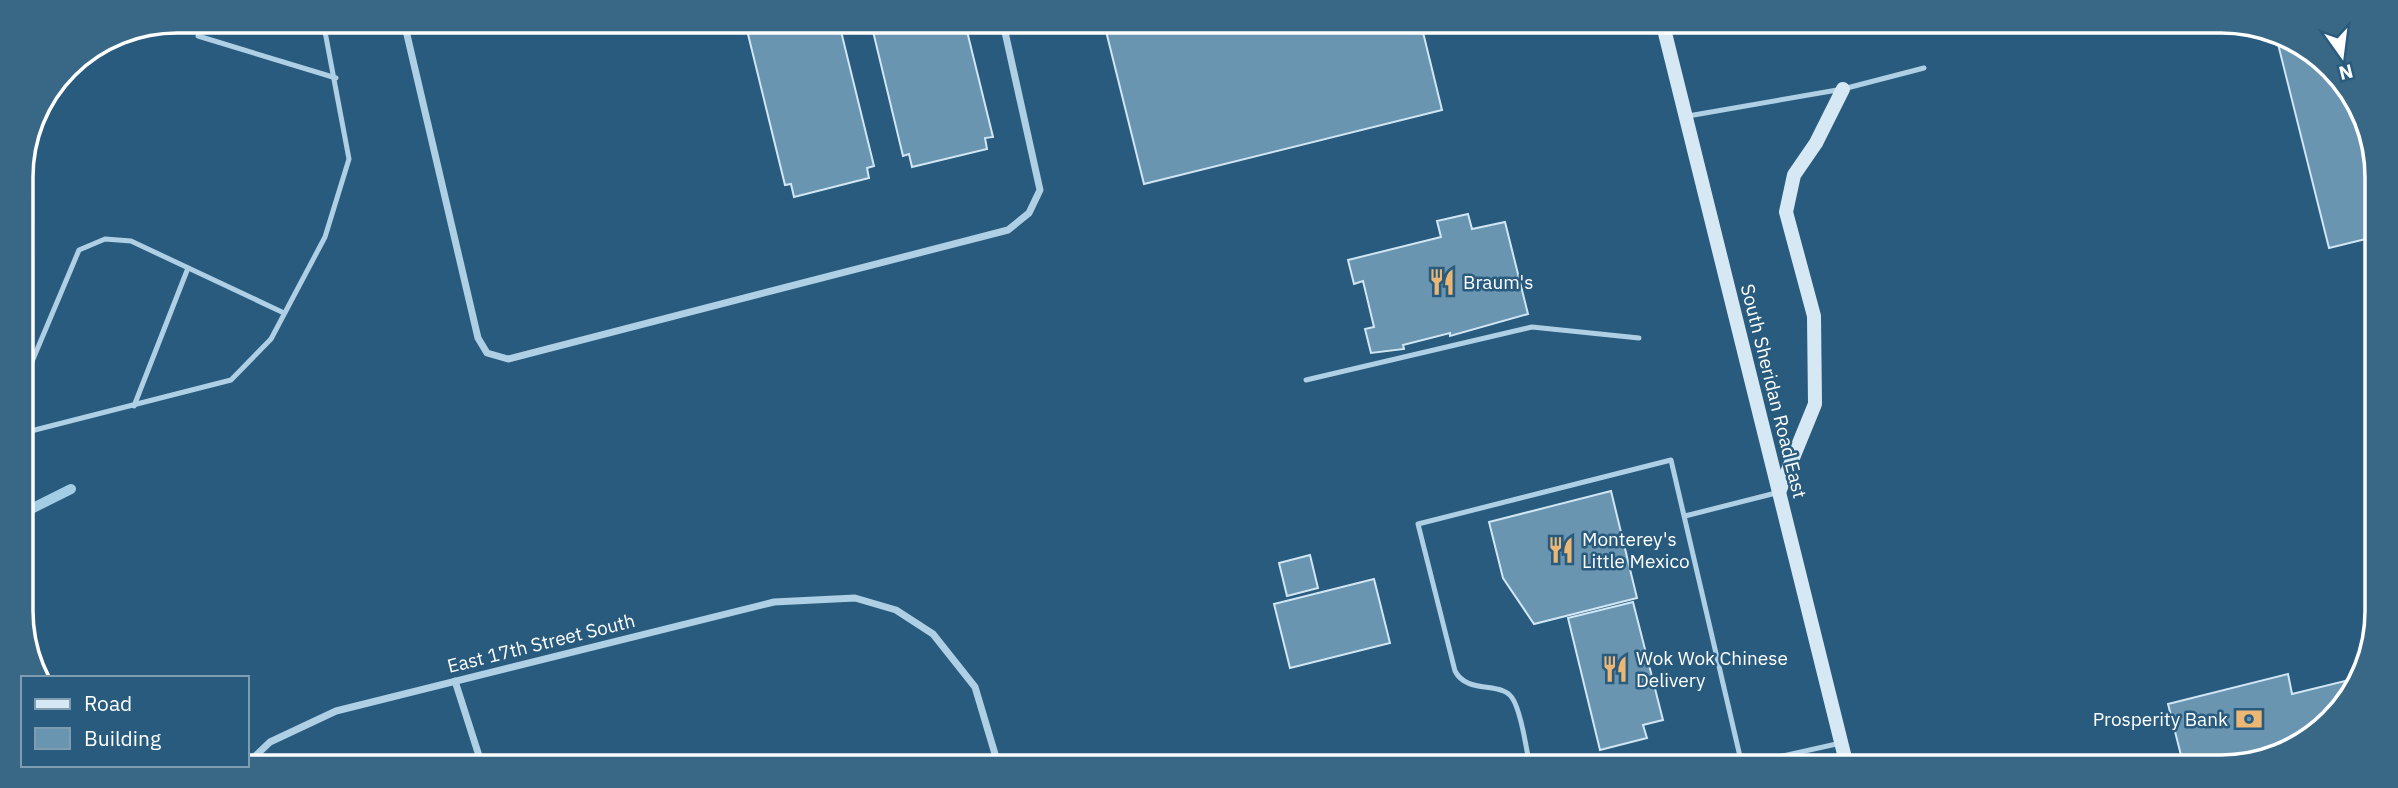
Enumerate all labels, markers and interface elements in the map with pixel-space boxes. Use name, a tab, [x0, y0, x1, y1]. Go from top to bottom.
north arrow	[2307, 21, 2377, 91]
text: N	[2337, 59, 2356, 86]
restaurant icon: Braum's	[1427, 267, 1457, 297]
place label: Braum's	[1463, 270, 1533, 294]
street label: South Sheridan Road East	[1736, 281, 1812, 501]
place label: Monterey's Little Mexico	[1582, 527, 1690, 573]
restaurant icon: Monterey's Little Mexico	[1546, 535, 1576, 565]
street label: East 17th Street South	[445, 608, 637, 678]
place label: Wok Wok Chinese Delivery	[1636, 646, 1788, 692]
restaurant icon: Wok Wok Chinese Delivery	[1600, 654, 1630, 684]
legend	[21, 676, 248, 767]
text: Road	[84, 689, 132, 717]
bank icon: Prosperity Bank	[2234, 704, 2264, 734]
place label: Prosperity Bank	[2093, 707, 2228, 731]
text: Building	[84, 724, 161, 752]

